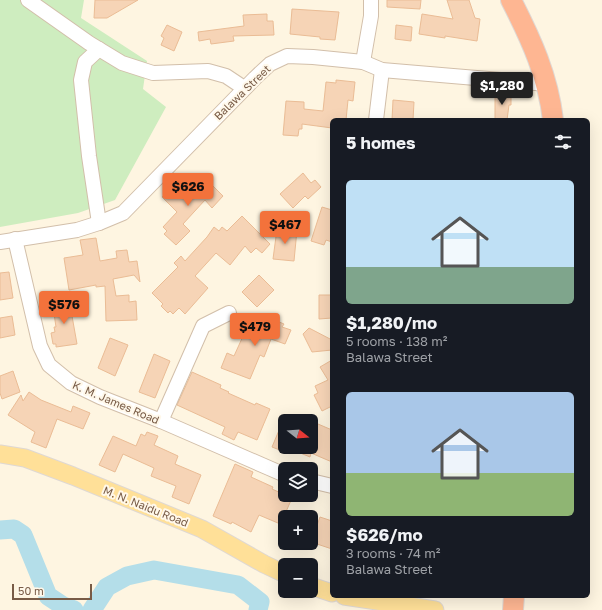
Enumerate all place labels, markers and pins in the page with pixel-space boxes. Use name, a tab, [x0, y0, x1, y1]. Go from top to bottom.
pin: $1,280	[469, 72, 535, 106]
pin: $626	[164, 173, 212, 207]
pin: $467	[261, 211, 309, 245]
pin: $576	[40, 291, 88, 325]
pin: $479	[231, 313, 279, 347]

